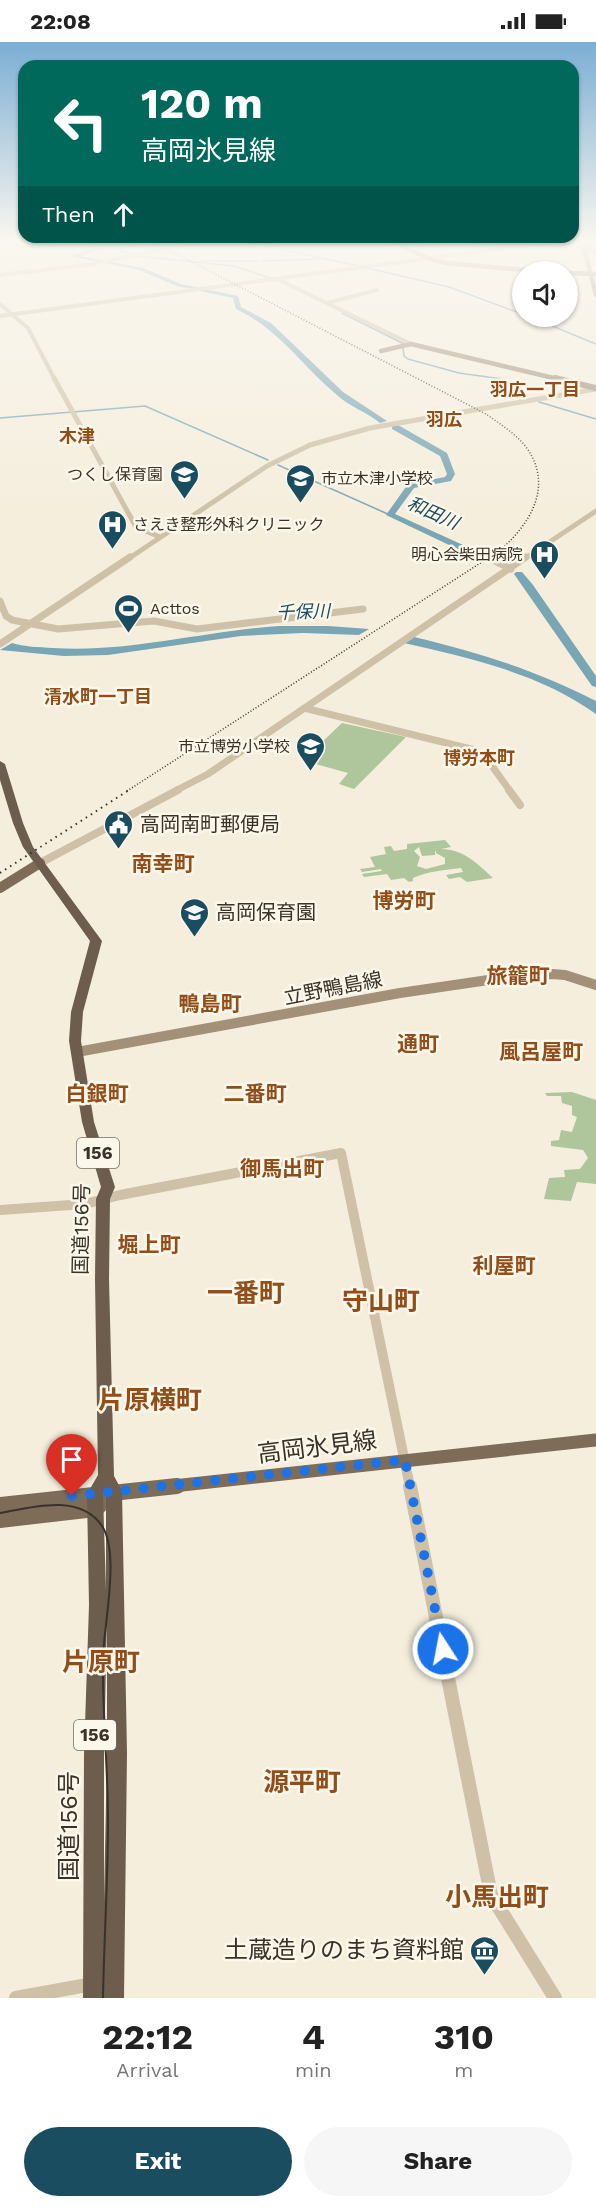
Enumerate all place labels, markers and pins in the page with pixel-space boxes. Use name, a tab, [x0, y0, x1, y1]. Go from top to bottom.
school or university icon: つくし保育園	[168, 458, 200, 500]
school or university icon: 市立木津小学校	[284, 462, 316, 504]
place label: つくし保育園	[67, 465, 163, 484]
place label: 市立木津小学校	[321, 469, 433, 488]
hospital icon: さえき整形外科クリニック	[96, 508, 128, 550]
place label: さえき整形外科クリニック	[133, 515, 325, 534]
hospital icon: 明心会柴田病院	[528, 538, 560, 580]
place label: 明心会柴田病院	[411, 545, 523, 564]
sports icon: Acttos	[113, 592, 145, 634]
place label: Acttos	[150, 599, 200, 618]
school or university icon: 市立博労小学校	[295, 730, 327, 772]
place label: 市立博労小学校	[178, 737, 290, 756]
public building icon: 高岡南町郵便局	[103, 808, 135, 850]
place label: 高岡南町郵便局	[140, 812, 280, 836]
school or university icon: 高岡保育園	[179, 896, 211, 938]
place label: 高岡保育園	[216, 900, 316, 924]
pin	[46, 1434, 97, 1496]
museum icon: 土蔵造りのまち資料館	[469, 1934, 501, 1976]
place label: 土蔵造りのまち資料館	[224, 1936, 464, 1964]

